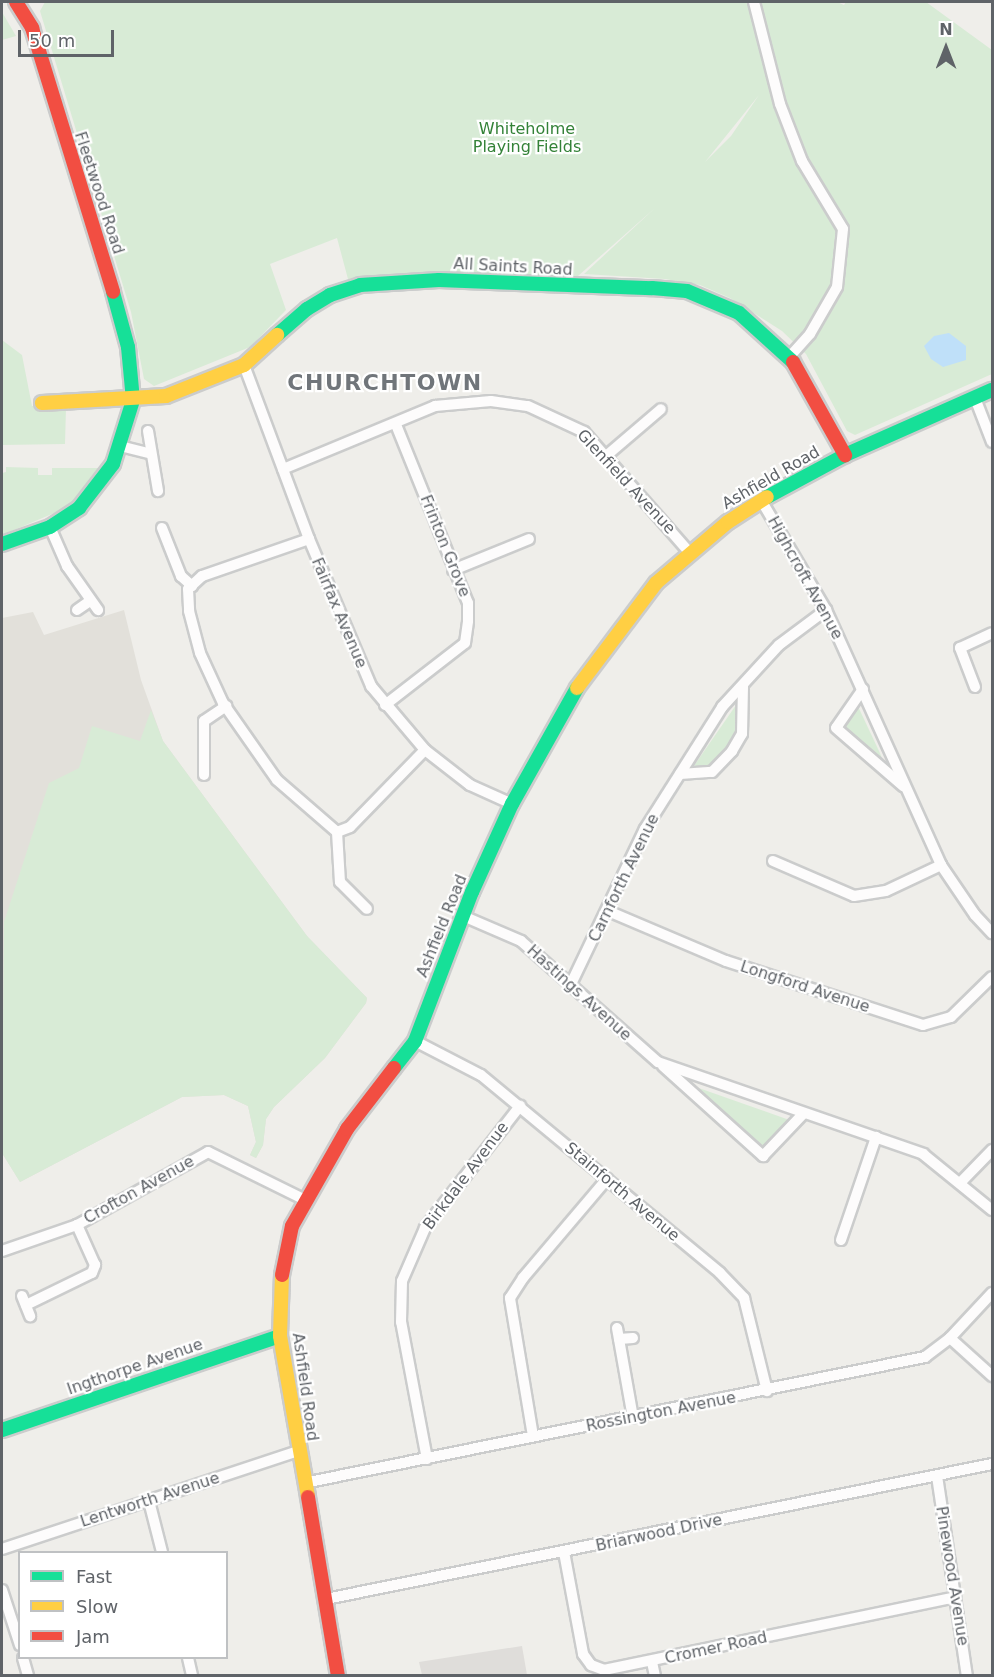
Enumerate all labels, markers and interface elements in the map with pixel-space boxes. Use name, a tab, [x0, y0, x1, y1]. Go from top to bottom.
scale bar	[21, 18, 117, 56]
north arrow	[916, 18, 976, 78]
text: N	[939, 20, 953, 39]
text: 50 m	[29, 30, 75, 51]
park label: Whiteholme Playing Fields	[473, 119, 581, 157]
street label: Fleetwood Road	[70, 129, 128, 257]
street label: All Saints Road	[453, 254, 573, 280]
district label: CHURCHTOWN	[287, 370, 483, 396]
street label: Glenfield Avenue	[573, 426, 679, 538]
street label: Ashfield Road	[719, 442, 823, 514]
street label: Frinton Grove	[416, 492, 474, 600]
street label: Highcroft Avenue	[763, 513, 847, 643]
street label: Fairfax Avenue	[307, 555, 371, 671]
street label: Carnforth Avenue	[585, 811, 663, 945]
street label: Ashfield Road	[413, 872, 471, 980]
street label: Hastings Avenue	[523, 941, 635, 1045]
street label: Longford Avenue	[738, 957, 872, 1017]
street label: Birkdale Avenue	[419, 1118, 513, 1234]
street label: Stainforth Avenue	[561, 1138, 683, 1246]
street label: Crofton Avenue	[80, 1152, 198, 1228]
street label: Ashfield Road	[288, 1332, 322, 1442]
street label: Ingthorpe Avenue	[65, 1335, 205, 1399]
street label: Rossington Avenue	[584, 1388, 738, 1436]
street label: Lentworth Avenue	[78, 1468, 222, 1532]
street label: Pinewood Avenue	[931, 1505, 973, 1647]
street label: Briarwood Drive	[594, 1510, 724, 1556]
legend	[18, 1551, 228, 1659]
text: Fast	[76, 1566, 112, 1587]
text: Slow	[76, 1596, 118, 1617]
text: Jam	[76, 1626, 110, 1647]
street label: Cromer Road	[663, 1628, 769, 1668]

